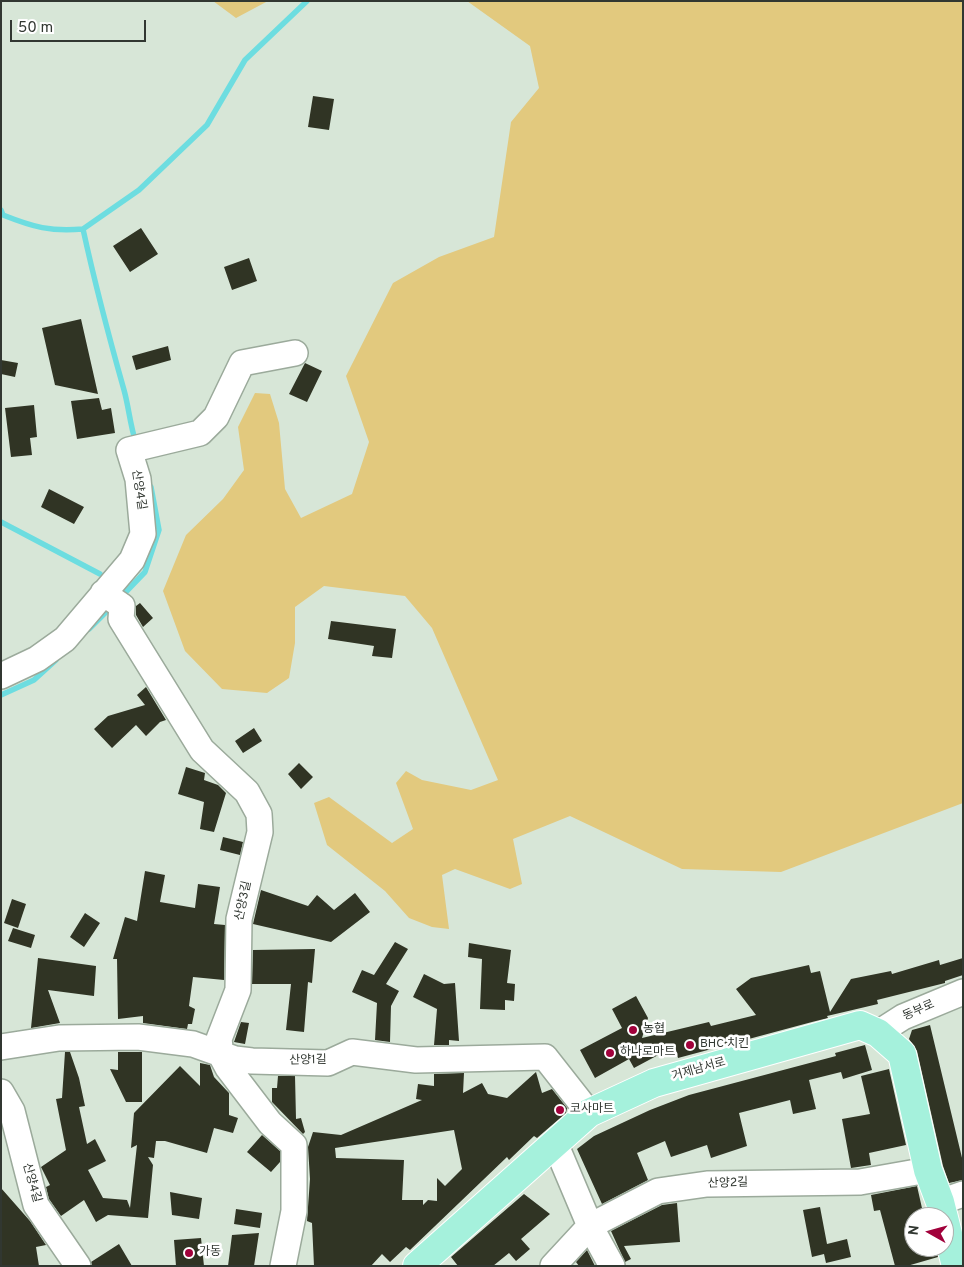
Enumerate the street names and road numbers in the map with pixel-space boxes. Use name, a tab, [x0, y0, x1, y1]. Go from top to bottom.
street label: 산양4길	[128, 469, 148, 511]
street label: 산양3길	[233, 880, 255, 922]
street label: 동부로	[901, 998, 937, 1024]
street label: 산양1길	[289, 1053, 327, 1069]
street label: 거제남서로	[670, 1055, 728, 1085]
street label: 산양4길	[18, 1162, 44, 1204]
street label: 산양2길	[708, 1176, 748, 1192]

